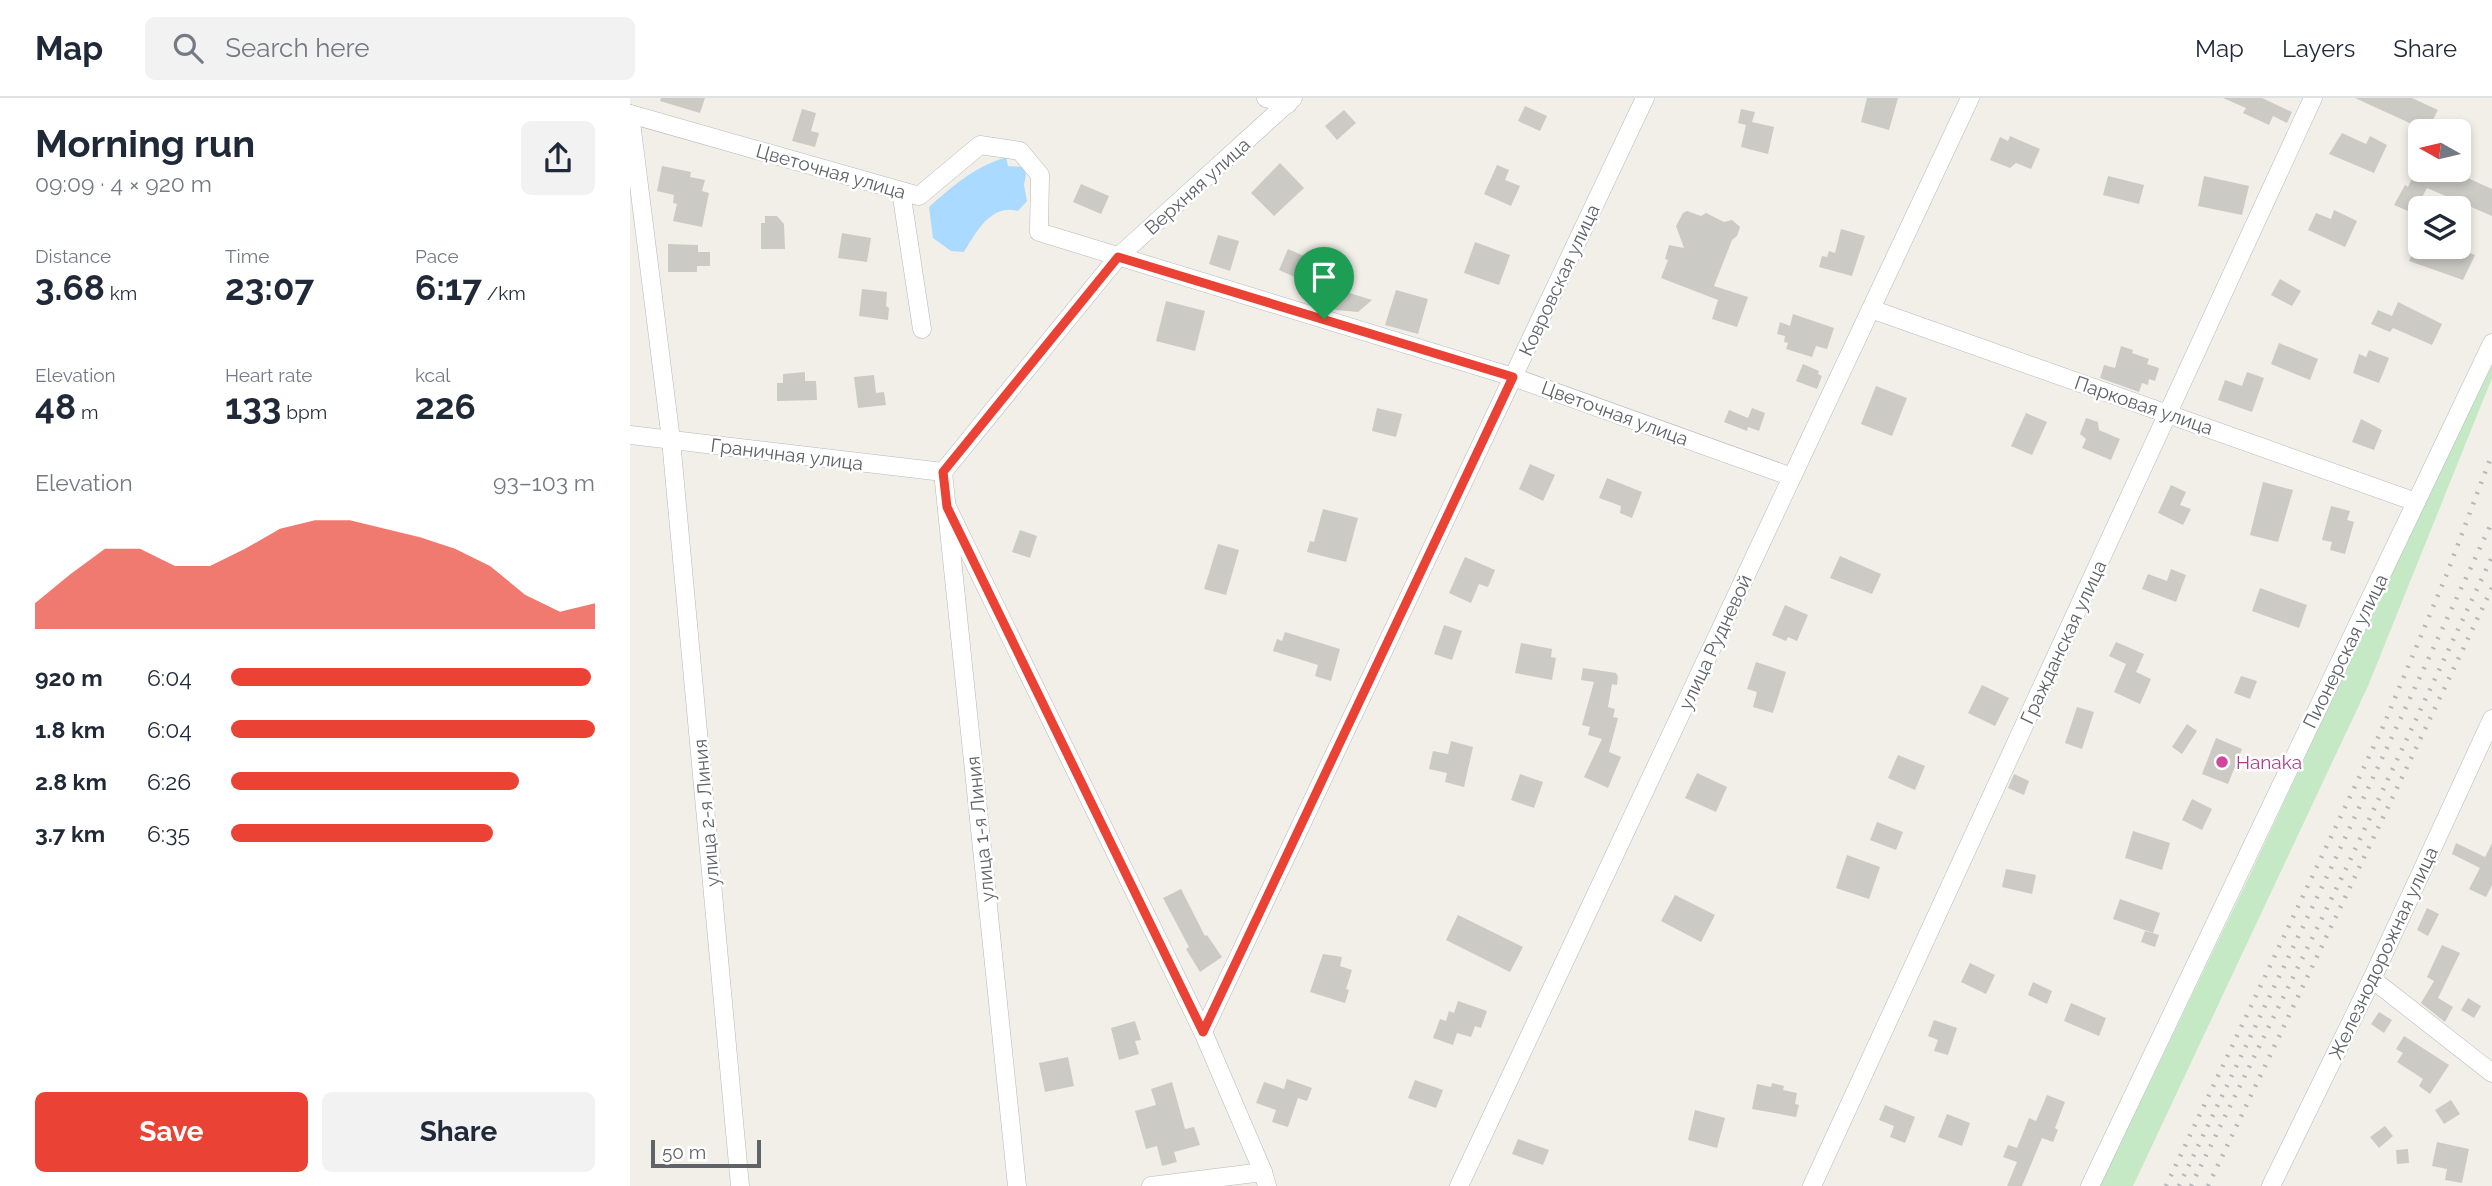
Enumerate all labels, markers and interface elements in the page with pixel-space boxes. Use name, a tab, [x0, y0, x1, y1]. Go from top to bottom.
search box	[145, 17, 635, 80]
text: Map	[35, 29, 103, 68]
icon: search	[169, 29, 207, 67]
text: Search here	[225, 33, 370, 63]
text: Map	[2195, 34, 2244, 63]
text: Layers	[2282, 34, 2355, 63]
text: Share	[2393, 34, 2457, 63]
north arrow	[2408, 119, 2471, 182]
map controls	[2408, 119, 2471, 259]
text: Morning run	[35, 121, 255, 166]
button: share	[521, 121, 595, 195]
street label: Верхняя улица	[1140, 133, 1254, 239]
street label: Цветочная улица	[754, 139, 908, 203]
text: 09:09 · 4 × 920 m	[35, 170, 212, 197]
button: layers	[2408, 196, 2471, 259]
street label: Ковровская улица	[1514, 201, 1604, 359]
text: Distance	[35, 245, 111, 267]
text: Time	[225, 245, 269, 267]
text: Pace	[415, 245, 459, 267]
pin	[1294, 247, 1354, 319]
icon: arrive	[1305, 258, 1343, 296]
text: 3.68	[35, 267, 105, 308]
text: 23:07	[225, 267, 314, 308]
text: 6:17	[415, 267, 482, 308]
text: km	[105, 282, 137, 304]
text: /km	[482, 282, 526, 304]
text: Elevation	[35, 364, 116, 386]
text: Heart rate	[225, 364, 313, 386]
text: kcal	[415, 364, 451, 386]
street label: Парковая улица	[2072, 371, 2216, 439]
street label: Цветочная улица	[1539, 376, 1691, 450]
text: 48	[35, 386, 76, 427]
text: 133	[225, 386, 281, 427]
text: 226	[415, 386, 476, 427]
text: m	[76, 401, 98, 423]
text: bpm	[281, 401, 327, 423]
street label: Граничная улица	[710, 434, 864, 474]
text: Elevation	[35, 469, 133, 496]
text: 93–103 m	[493, 469, 595, 496]
street label: Гражданская улица	[2015, 557, 2111, 727]
street label: Пионерская улица	[2298, 570, 2392, 732]
street label: улица Рудневой	[1674, 571, 1756, 713]
text: 920 m	[35, 664, 103, 691]
text: 6:04	[147, 664, 192, 691]
text: 1.8 km	[35, 716, 105, 743]
text: 6:04	[147, 716, 192, 743]
street label: улица 2-я Линия	[689, 738, 723, 888]
place label: Hanaka	[2236, 751, 2302, 773]
marker: Hanaka	[2214, 754, 2230, 770]
street label: улица 1-я Линия	[961, 755, 999, 903]
text: 2.8 km	[35, 768, 107, 795]
text: 6:26	[147, 768, 191, 795]
text: 3.7 km	[35, 820, 105, 847]
text: 6:35	[147, 820, 190, 847]
street label: Железнодорожная улица	[2324, 843, 2442, 1063]
button: Save	[35, 1092, 308, 1172]
button: Share	[322, 1092, 595, 1172]
scale bar	[651, 1137, 761, 1169]
text: 50 m	[662, 1141, 706, 1163]

